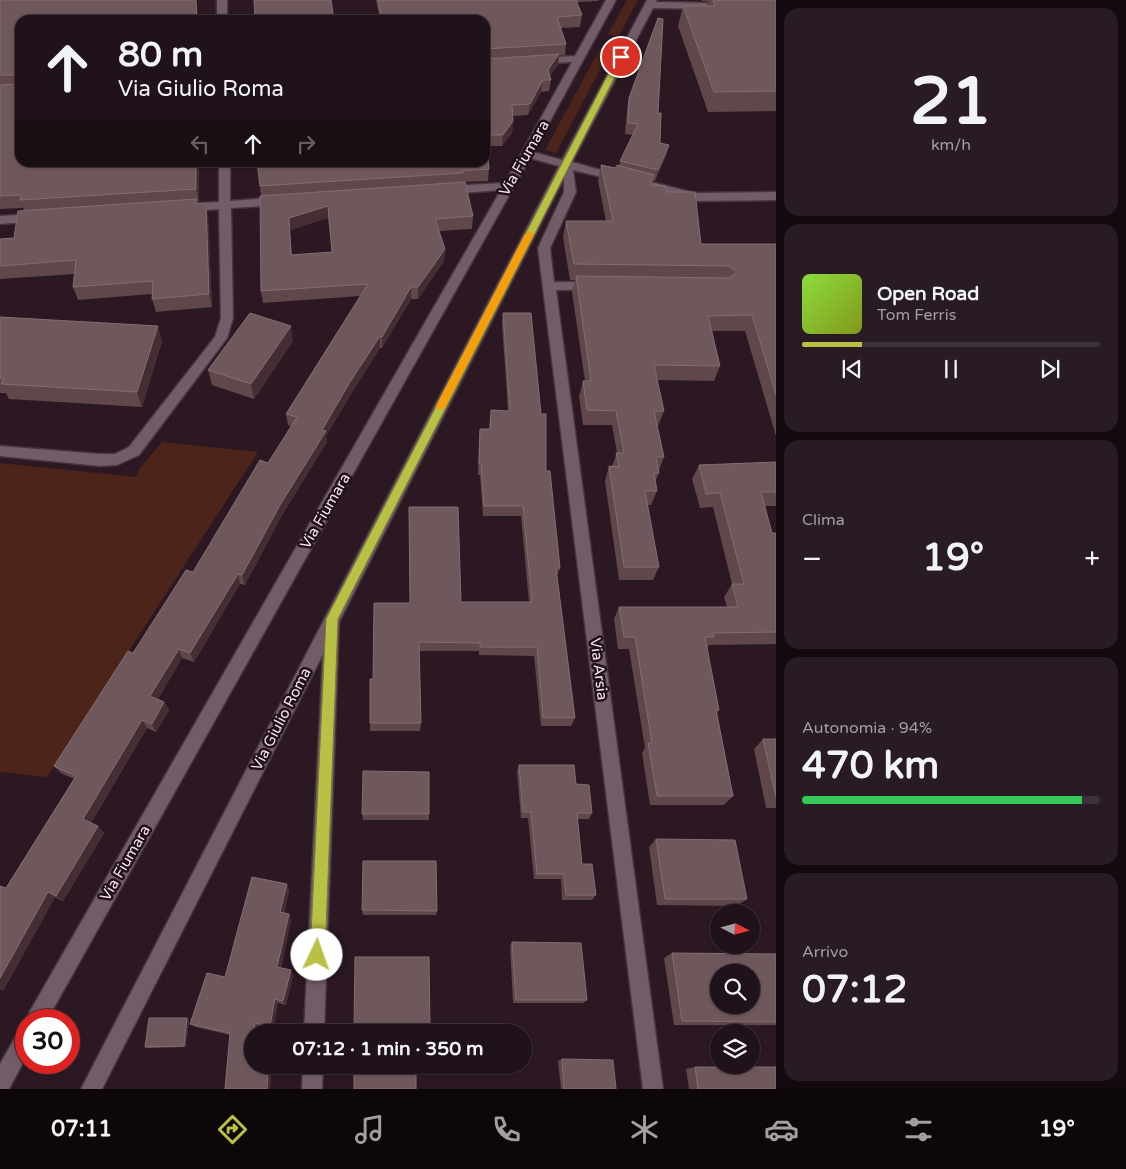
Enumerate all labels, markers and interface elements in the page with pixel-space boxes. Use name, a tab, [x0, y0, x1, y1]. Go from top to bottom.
text: 80 m	[118, 34, 203, 76]
icon: ahead	[35, 35, 100, 100]
pin	[600, 36, 642, 78]
icon: arrive	[607, 43, 635, 71]
text: 21	[910, 63, 992, 142]
text: Via Giulio Roma	[118, 76, 284, 102]
street label: Via Fiumara	[495, 117, 553, 199]
icon: left	[186, 130, 214, 158]
icon: ahead	[239, 130, 267, 158]
icon: right	[292, 130, 320, 158]
text: km/h	[931, 135, 971, 155]
text: Open Road	[877, 283, 979, 305]
text: Tom Ferris	[877, 305, 956, 325]
icon: previous	[838, 355, 866, 383]
icon: pause	[937, 355, 965, 383]
icon: next	[1036, 355, 1064, 383]
street label: Via Fiumara	[296, 470, 354, 552]
text: Clima	[802, 510, 845, 530]
text: 19°	[922, 535, 984, 581]
text: −	[802, 542, 822, 576]
text: +	[1084, 542, 1100, 576]
street label: Via Arsia	[586, 637, 612, 701]
street label: Via Giulio Roma	[247, 665, 315, 773]
text: Autonomia · 94%	[802, 718, 932, 738]
text: 470 km	[802, 743, 939, 789]
street label: Via Fiumara	[96, 822, 154, 904]
north arrow	[710, 904, 760, 954]
map controls	[710, 904, 760, 1074]
position arrow	[290, 928, 342, 980]
text: Arrivo	[802, 942, 848, 962]
button: search	[710, 964, 760, 1014]
text: 07:12	[802, 967, 907, 1013]
speed limit sign: 30	[15, 1009, 80, 1074]
button: layers	[710, 1024, 760, 1074]
text: 07:12 · 1 min · 350 m	[292, 1038, 484, 1060]
icon: directions	[215, 1112, 250, 1147]
icon: music	[352, 1112, 387, 1147]
icon: phone	[489, 1112, 524, 1147]
icon: climate	[627, 1112, 662, 1147]
icon: car	[764, 1112, 799, 1147]
icon: filters	[901, 1112, 936, 1147]
text: 07:11	[51, 1116, 112, 1142]
text: 19°	[1039, 1116, 1075, 1142]

